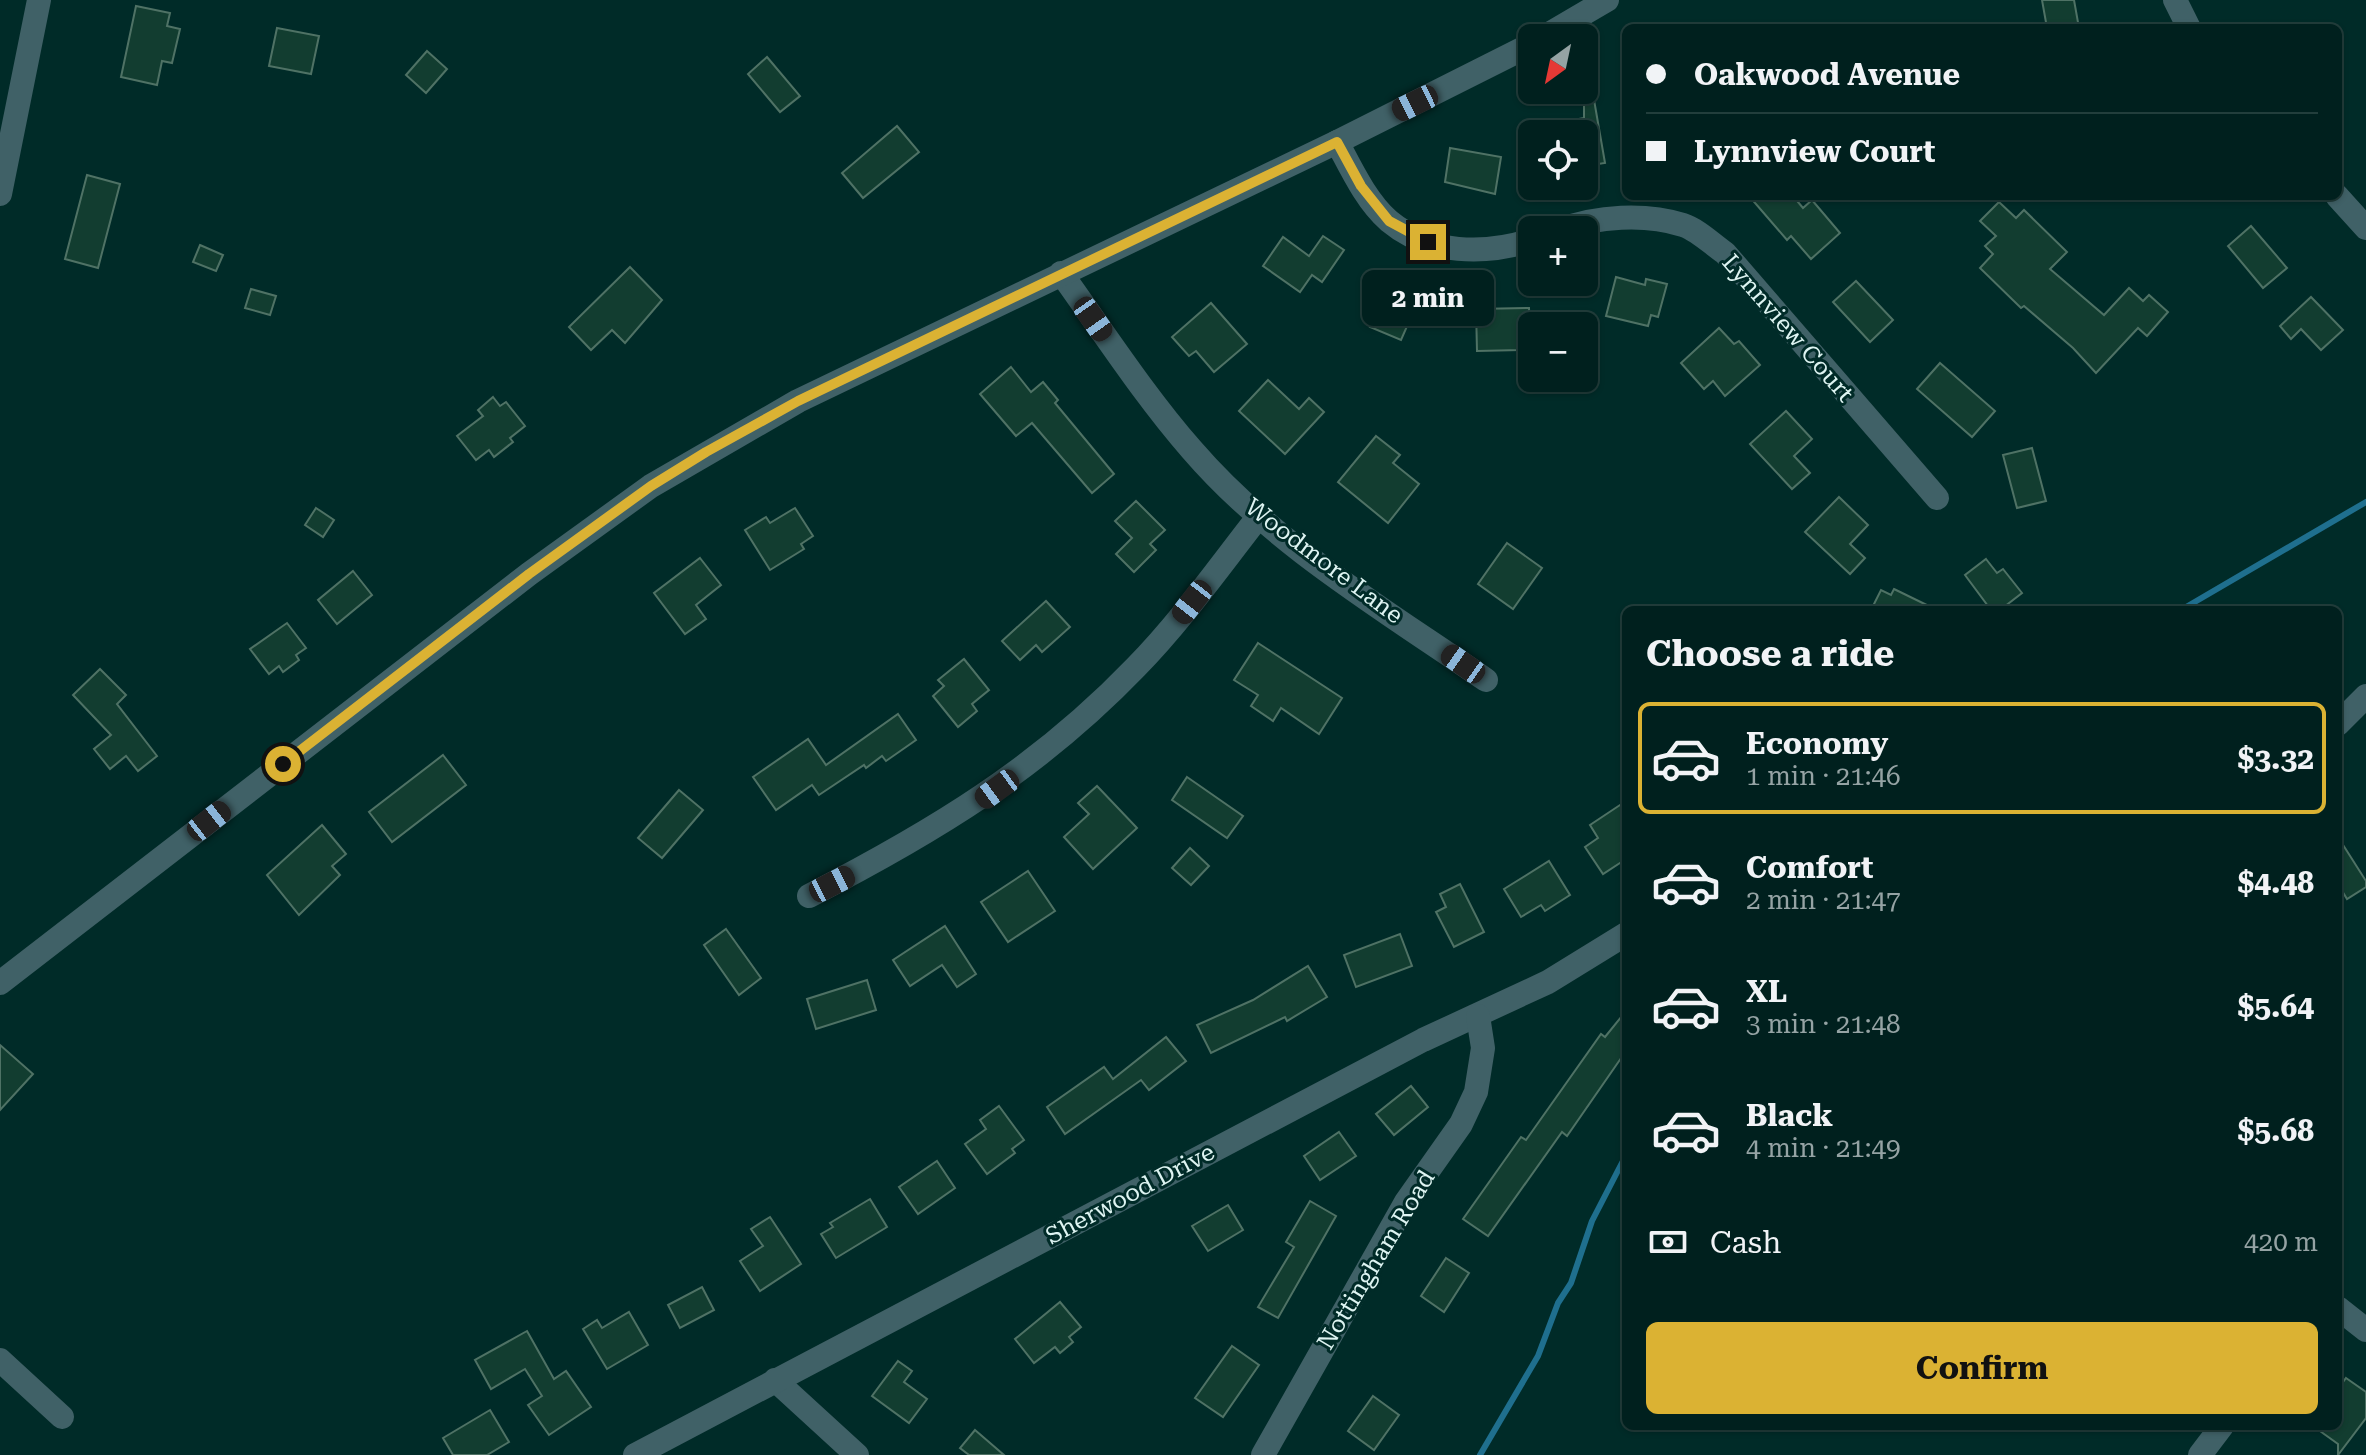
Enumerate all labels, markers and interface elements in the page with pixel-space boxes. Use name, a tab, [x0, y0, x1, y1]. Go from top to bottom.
north arrow	[1518, 24, 1598, 104]
map controls	[1518, 24, 1598, 392]
text: Oakwood Avenue	[1694, 57, 1960, 92]
car	[1388, 82, 1442, 124]
button: locate	[1518, 120, 1598, 200]
text: Lynnview Court	[1694, 134, 1936, 169]
button: +	[1518, 216, 1598, 296]
route end	[1410, 224, 1446, 260]
street label: Lynnview Court	[1716, 249, 1860, 407]
callout: 2 min	[1362, 270, 1494, 326]
text: 2 min	[1392, 283, 1464, 313]
car	[1069, 292, 1117, 346]
button: −	[1518, 312, 1598, 392]
street label: Woodmore Lane	[1240, 493, 1408, 629]
car	[1168, 576, 1216, 628]
text: Choose a ride	[1646, 633, 1894, 675]
car	[1436, 640, 1490, 688]
icon: car	[1650, 722, 1722, 794]
text: Economy	[1746, 726, 1888, 761]
text: $3.32	[2237, 741, 2314, 776]
route start	[265, 746, 301, 782]
text: 1 min · 21:46	[1746, 761, 1901, 791]
car	[971, 765, 1023, 813]
car	[183, 797, 235, 845]
icon: car	[1650, 846, 1722, 918]
text: Comfort	[1746, 850, 1873, 885]
car	[805, 862, 859, 906]
text: $4.48	[2237, 865, 2314, 900]
text: 2 min · 21:47	[1746, 885, 1901, 915]
icon: car	[1650, 970, 1722, 1042]
text: XL	[1746, 974, 1787, 1009]
text: $5.64	[2237, 989, 2314, 1024]
text: 3 min · 21:48	[1746, 1009, 1901, 1039]
icon: car	[1650, 1094, 1722, 1166]
text: Black	[1746, 1098, 1833, 1133]
text: $5.68	[2237, 1113, 2314, 1148]
text: 4 min · 21:49	[1746, 1133, 1901, 1163]
street label: Sherwood Drive	[1041, 1138, 1219, 1250]
street label: Nottingham Road	[1311, 1165, 1441, 1355]
icon: cash	[1646, 1220, 1690, 1264]
text: Cash	[1710, 1225, 1781, 1260]
text: 420 m	[2244, 1227, 2318, 1257]
button: Confirm	[1646, 1322, 2318, 1414]

